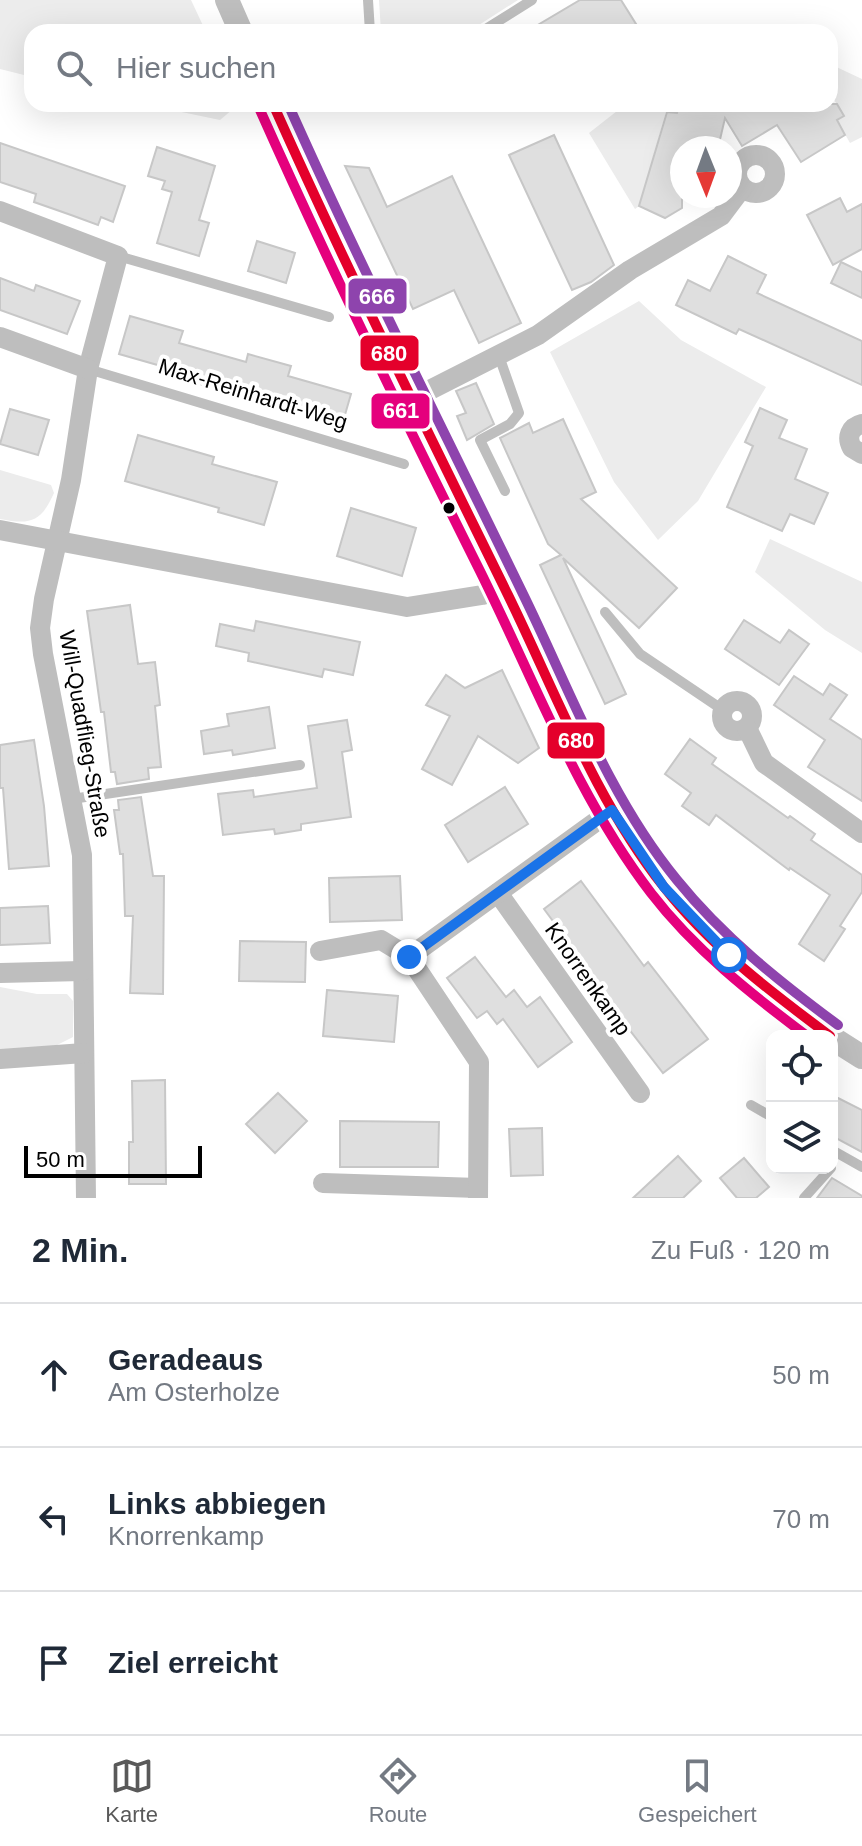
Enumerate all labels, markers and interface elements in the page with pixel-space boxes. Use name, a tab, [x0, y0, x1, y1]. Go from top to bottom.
search box	[24, 24, 838, 112]
icon: search	[52, 46, 96, 90]
text: Hier suchen	[116, 51, 276, 84]
north arrow	[670, 136, 742, 208]
line badge: 666	[347, 277, 408, 315]
text: 666	[359, 284, 395, 309]
line badge: 680	[359, 334, 420, 372]
text: 680	[371, 341, 407, 366]
street label: Max-Reinhardt-Weg	[155, 353, 351, 435]
line badge: 661	[370, 392, 431, 430]
text: 661	[383, 398, 419, 423]
unlabelled marker	[441, 500, 457, 516]
street label: Will-Quadflieg-Straße	[54, 628, 116, 840]
line badge: 680	[546, 721, 606, 760]
text: 680	[558, 728, 594, 753]
street label: Knorrenkamp	[540, 918, 636, 1040]
route start	[711, 937, 747, 973]
route end	[391, 939, 427, 975]
map controls	[766, 1030, 838, 1174]
button: locate	[766, 1030, 838, 1102]
button: layers	[766, 1102, 838, 1174]
scale bar	[24, 1142, 202, 1178]
text: 50 m	[36, 1147, 85, 1172]
text: 2 Min.	[32, 1231, 128, 1269]
text: Zu Fuß · 120 m	[651, 1235, 830, 1265]
text: Geradeaus	[108, 1343, 263, 1376]
icon: ahead	[32, 1353, 76, 1397]
text: 50 m	[772, 1360, 830, 1390]
text: Am Osterholze	[108, 1377, 280, 1407]
text: Links abbiegen	[108, 1487, 326, 1520]
icon: left	[32, 1497, 76, 1541]
text: 70 m	[772, 1504, 830, 1534]
text: Knorrenkamp	[108, 1521, 264, 1551]
icon: arrive	[32, 1641, 76, 1685]
text: Ziel erreicht	[108, 1646, 278, 1679]
tab: Karte	[105, 1754, 158, 1828]
tab: Route	[369, 1754, 427, 1828]
tab: Gespeichert	[638, 1754, 757, 1828]

